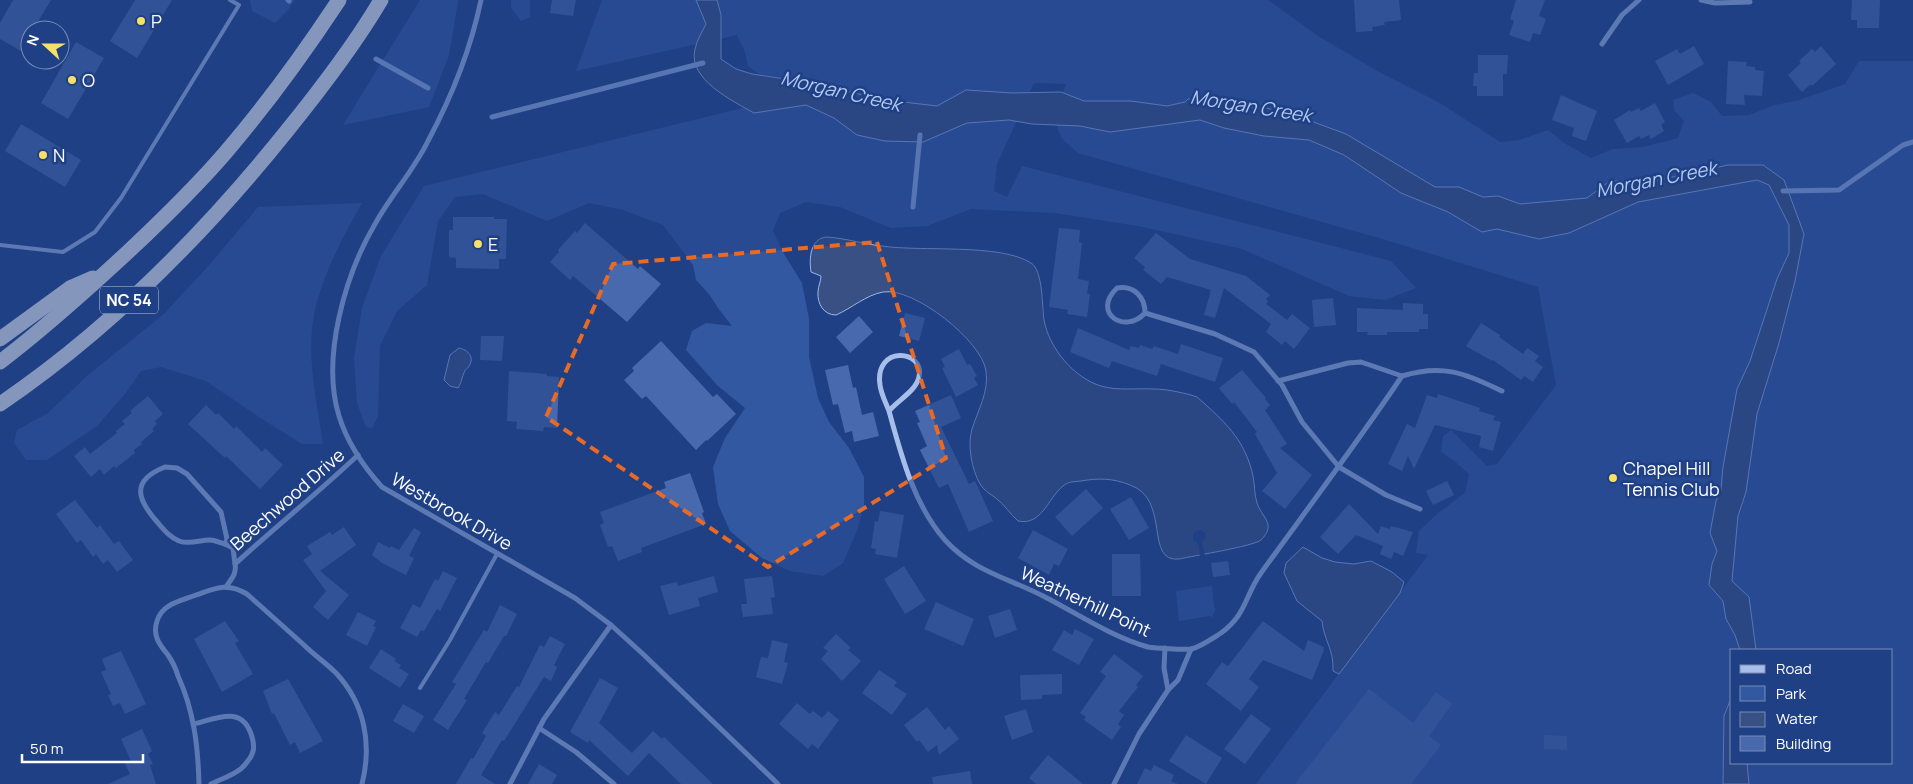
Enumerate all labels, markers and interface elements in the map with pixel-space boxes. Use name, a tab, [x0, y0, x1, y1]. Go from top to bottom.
place label: P	[151, 9, 162, 33]
marker: P	[135, 15, 147, 27]
north arrow	[20, 20, 70, 70]
text: N	[22, 32, 43, 48]
water label: Morgan Creek	[778, 65, 906, 118]
place label: O	[82, 68, 95, 92]
marker: O	[66, 74, 78, 86]
water label: Morgan Creek	[1188, 84, 1316, 129]
place label: N	[53, 143, 65, 167]
marker: N	[37, 149, 49, 161]
water label: Morgan Creek	[1593, 154, 1721, 203]
place label: E	[488, 232, 498, 256]
marker: E	[472, 238, 484, 250]
road number: NC 54	[100, 286, 158, 314]
street label: Beechwood Drive	[225, 443, 349, 555]
place label: Chapel Hill Tennis Club	[1623, 456, 1720, 501]
street label: Westbrook Drive	[387, 467, 517, 555]
marker: Chapel Hill Tennis Club	[1607, 472, 1619, 484]
street label: Weatherhill Point	[1017, 560, 1155, 642]
legend	[1730, 649, 1893, 764]
text: Road	[1776, 658, 1812, 679]
text: Park	[1776, 683, 1806, 704]
text: Water	[1776, 708, 1818, 729]
scale bar	[22, 732, 144, 764]
text: Building	[1776, 733, 1831, 754]
text: 50 m	[30, 738, 64, 759]

